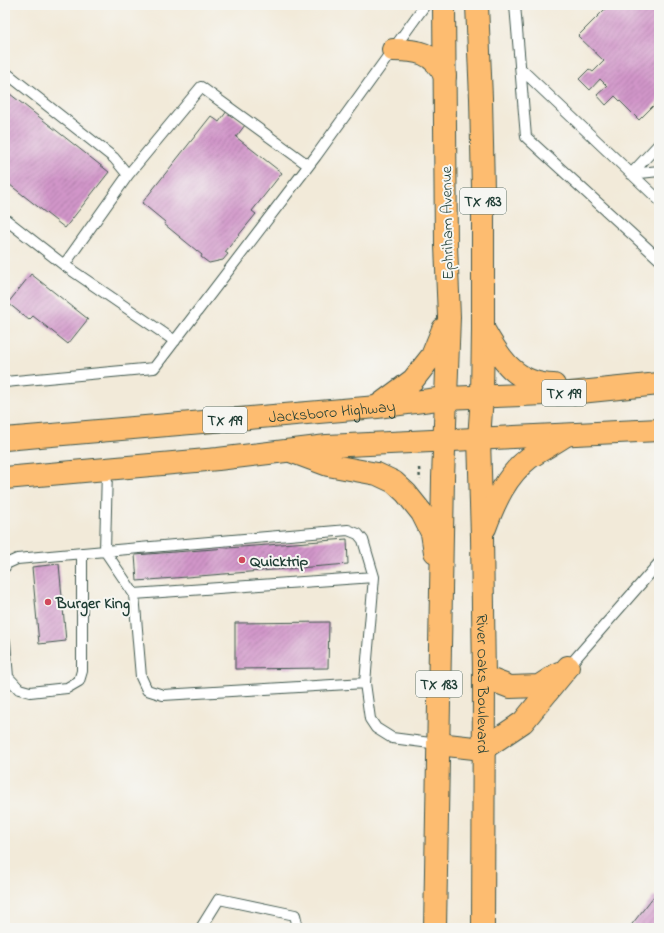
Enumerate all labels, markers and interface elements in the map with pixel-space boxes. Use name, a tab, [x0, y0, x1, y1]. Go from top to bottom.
street label: Ephriham Avenue	[435, 165, 461, 280]
road number: TX 183	[460, 188, 506, 214]
road number: TX 199	[542, 380, 586, 406]
street label: Jacksboro Highway	[268, 395, 397, 430]
road number: TX 199	[203, 407, 247, 433]
place label: Quicktrip	[250, 550, 309, 574]
marker: Quicktrip	[237, 555, 247, 565]
place label: Burger King	[55, 592, 130, 617]
marker: Burger King	[43, 597, 53, 607]
street label: River Oaks Boulevard	[469, 614, 494, 754]
road number: TX 183	[416, 671, 462, 697]

